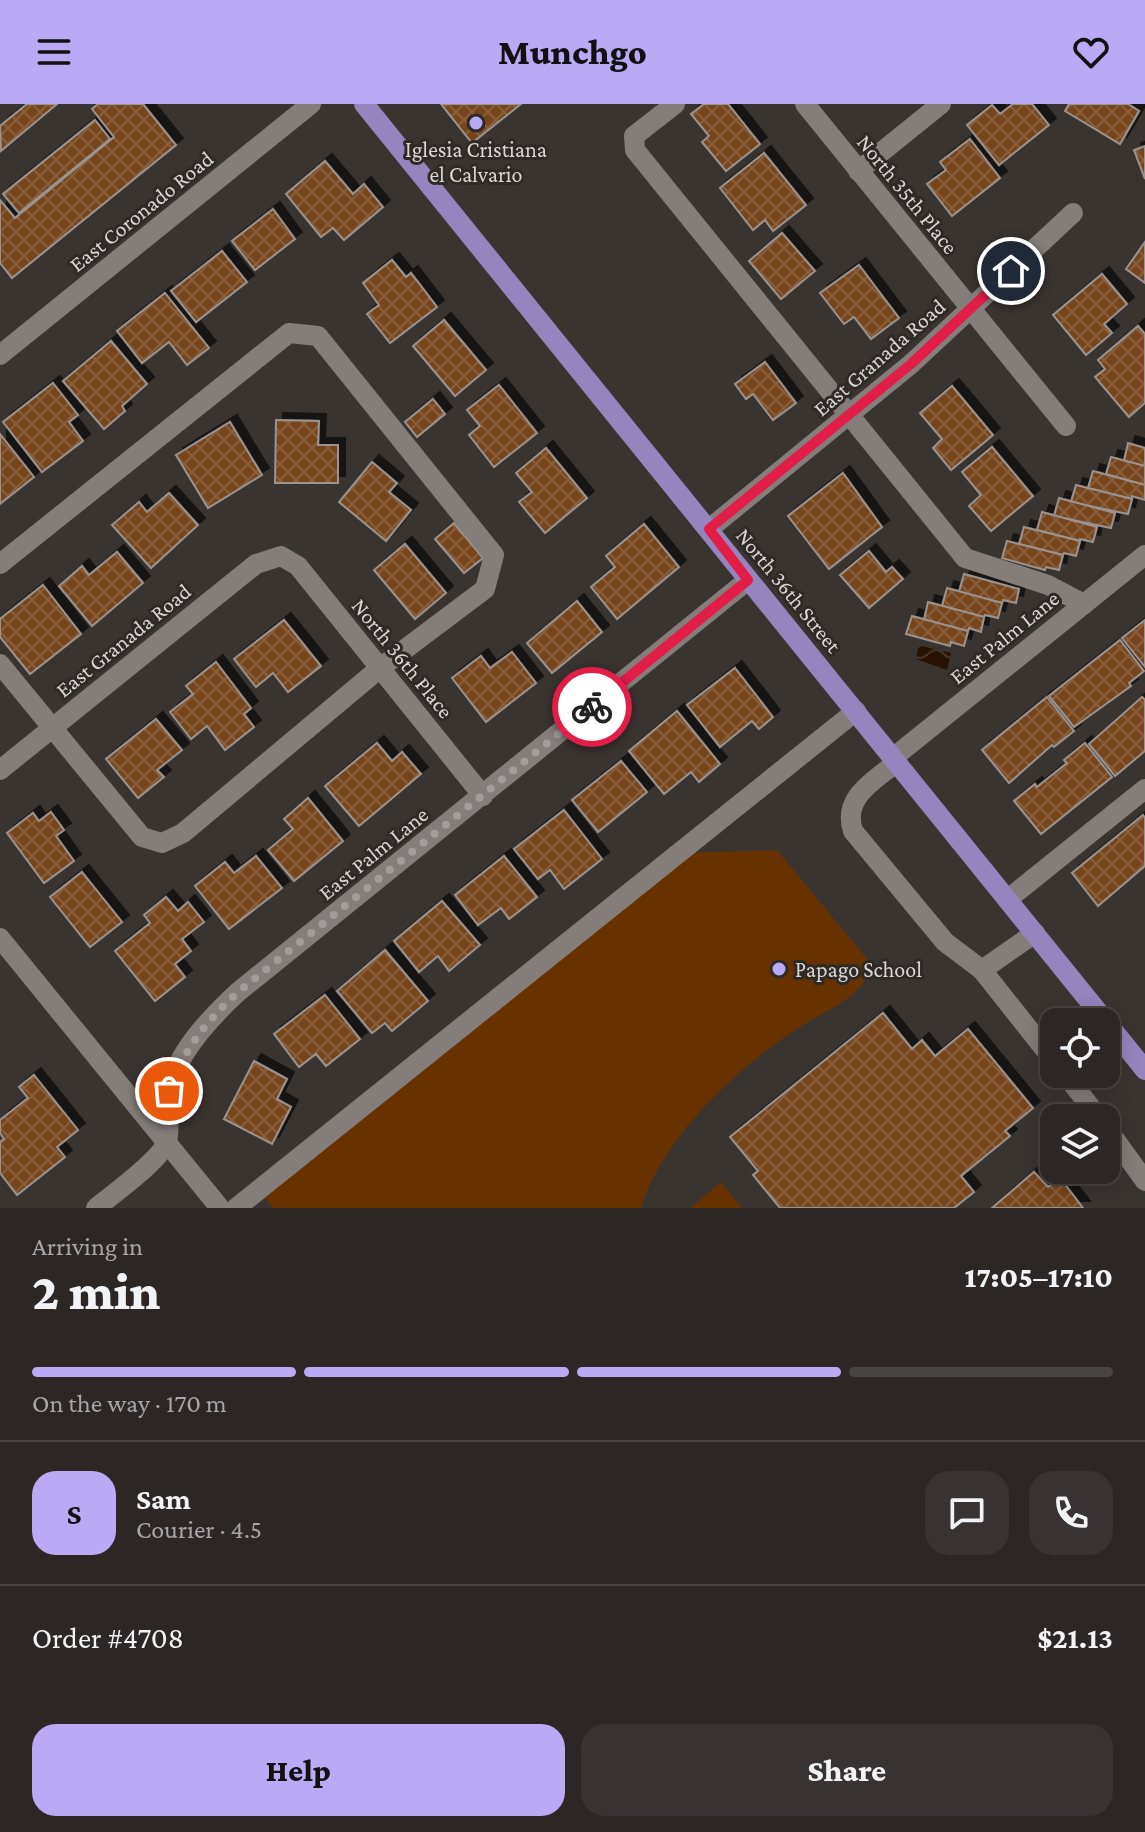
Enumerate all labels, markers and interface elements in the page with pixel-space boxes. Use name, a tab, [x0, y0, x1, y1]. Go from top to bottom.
icon: menu	[32, 30, 76, 74]
icon: heart	[1069, 30, 1113, 74]
text: Munchgo	[498, 32, 647, 72]
marker: Iglesia Cristiana el Calvario	[467, 114, 485, 132]
street label: North 35th Place	[852, 130, 963, 259]
place label: Iglesia Cristiana el Calvario	[405, 137, 547, 187]
street label: East Coronado Road	[64, 146, 218, 277]
pin	[977, 237, 1045, 305]
icon: home	[989, 249, 1033, 293]
street label: East Granada Road	[808, 293, 951, 421]
street label: North 36th Street	[731, 523, 847, 658]
street label: East Granada Road	[51, 578, 196, 702]
street label: East Palm Lane	[945, 586, 1064, 689]
street label: North 36th Place	[347, 593, 458, 723]
courier	[552, 667, 632, 747]
icon: bike	[570, 685, 614, 729]
street label: East Palm Lane	[314, 802, 433, 905]
place label: Papago School	[795, 957, 922, 982]
marker: Papago School	[770, 960, 788, 978]
map controls	[1040, 1008, 1120, 1184]
button: locate	[1040, 1008, 1120, 1088]
pin	[135, 1057, 203, 1125]
icon: bag	[147, 1069, 191, 1113]
button: layers	[1040, 1104, 1120, 1184]
text: Arriving in	[32, 1232, 143, 1261]
text: 17:05–17:10	[965, 1260, 1113, 1293]
text: 2 min	[32, 1262, 160, 1320]
text: On the way · 170 m	[32, 1389, 227, 1418]
button: chat	[925, 1471, 1009, 1555]
button: phone	[1029, 1471, 1113, 1555]
text: Sam	[136, 1482, 191, 1515]
text: S	[67, 1497, 82, 1530]
text: Courier · 4.5	[136, 1515, 262, 1544]
text: Order #4708	[32, 1621, 184, 1654]
text: $21.13	[1037, 1621, 1113, 1654]
button: Help	[32, 1724, 565, 1816]
button: Share	[581, 1724, 1113, 1816]

